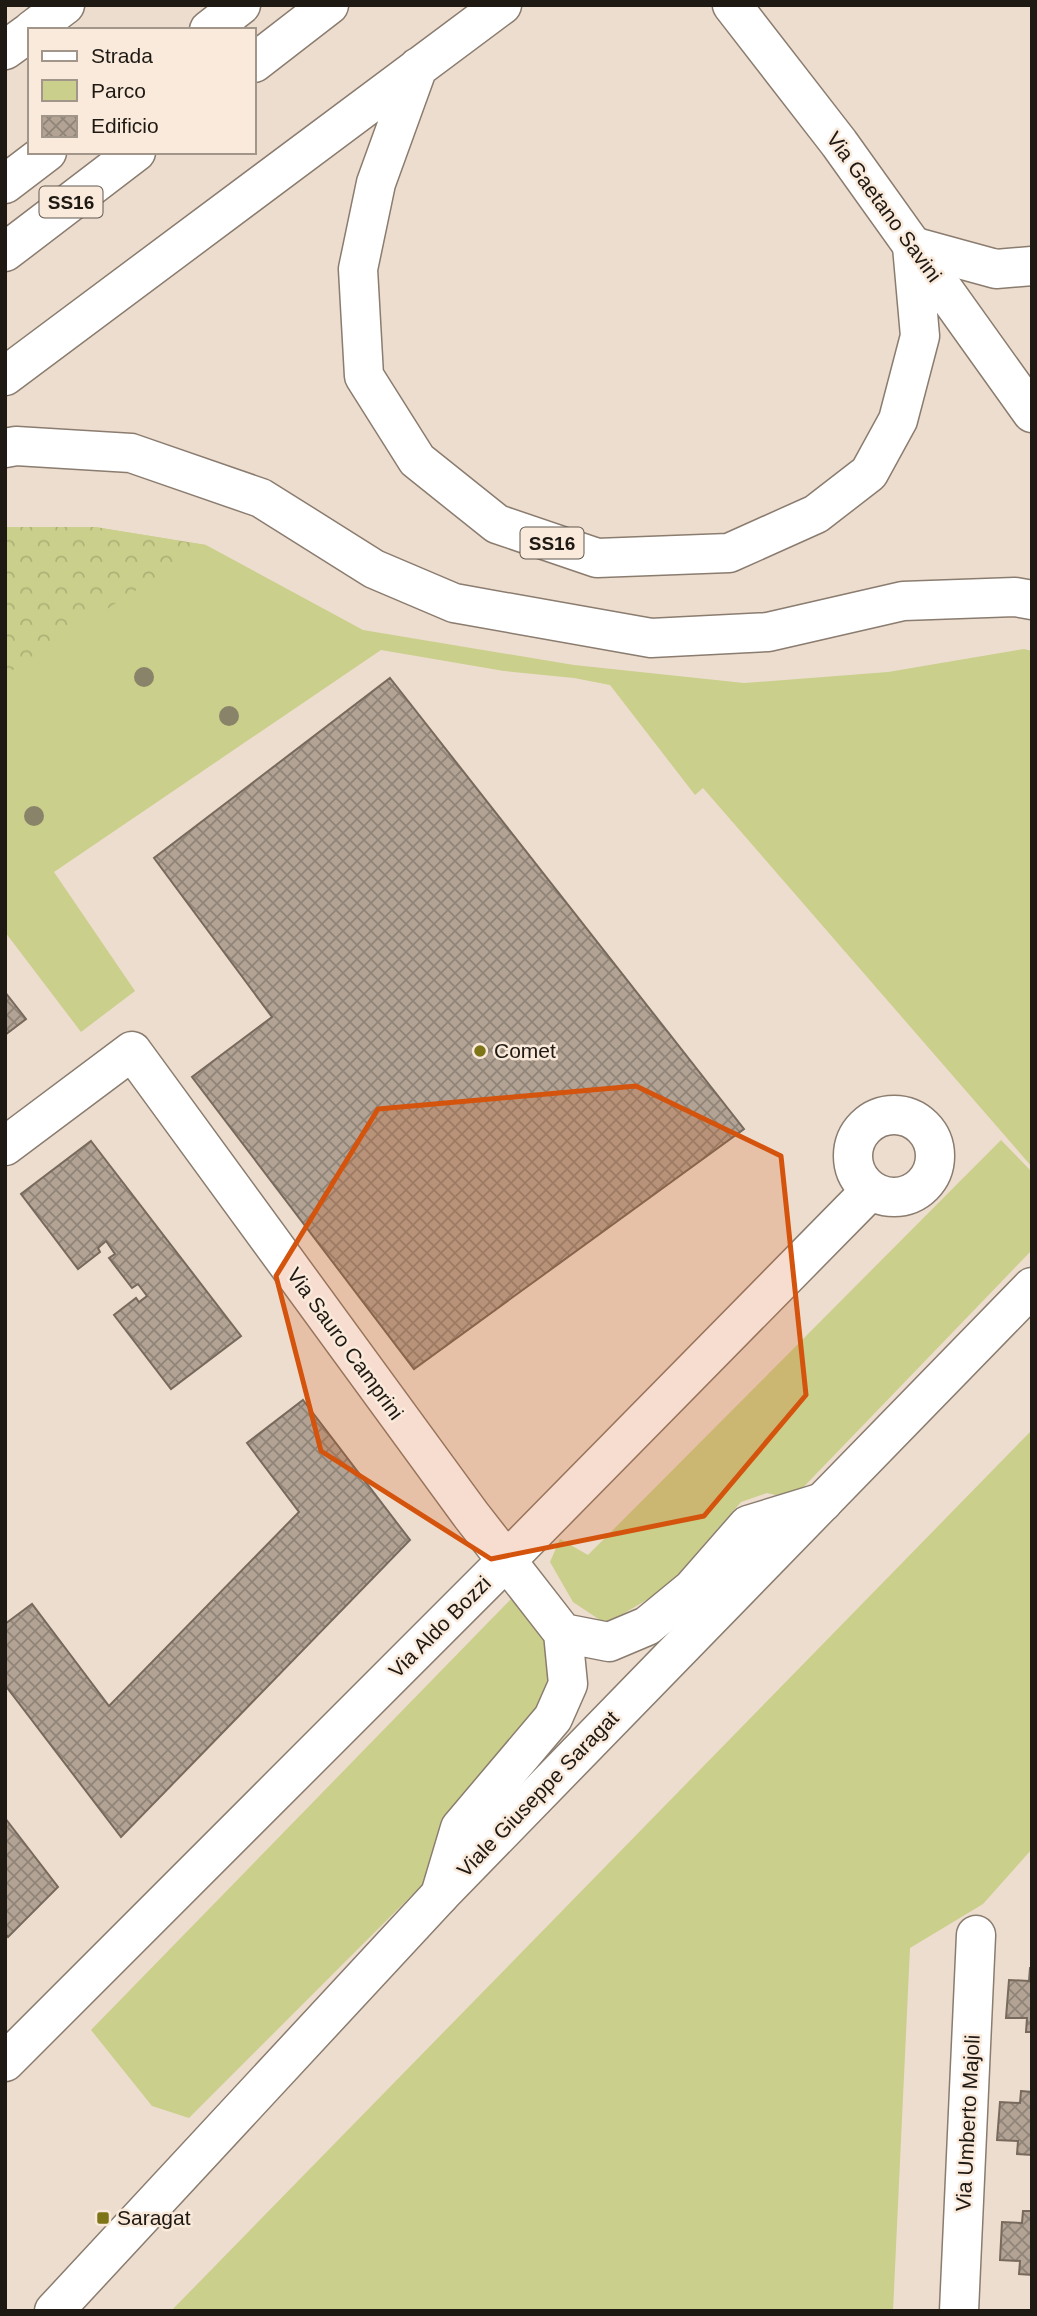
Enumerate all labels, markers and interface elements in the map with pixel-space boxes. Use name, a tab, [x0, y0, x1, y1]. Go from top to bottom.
legend	[28, 28, 256, 154]
text: Strada	[91, 44, 153, 67]
text: Parco	[91, 79, 146, 102]
text: Edificio	[91, 114, 159, 137]
street label: Via Gaetano Savini	[822, 127, 946, 286]
road number: SS16	[40, 186, 102, 218]
road number: SS16	[520, 528, 584, 558]
place label: Comet	[494, 1039, 556, 1062]
marker: Comet	[472, 1043, 488, 1059]
street label: Via Sauro Camprini	[283, 1263, 408, 1424]
street label: Via Aldo Bozzi	[384, 1571, 495, 1682]
street label: Viale Giuseppe Saragat	[452, 1706, 623, 1881]
street label: Via Umberto Majoli	[951, 2034, 984, 2212]
place label: Saragat	[117, 2206, 191, 2229]
marker: Saragat	[95, 2210, 111, 2226]

